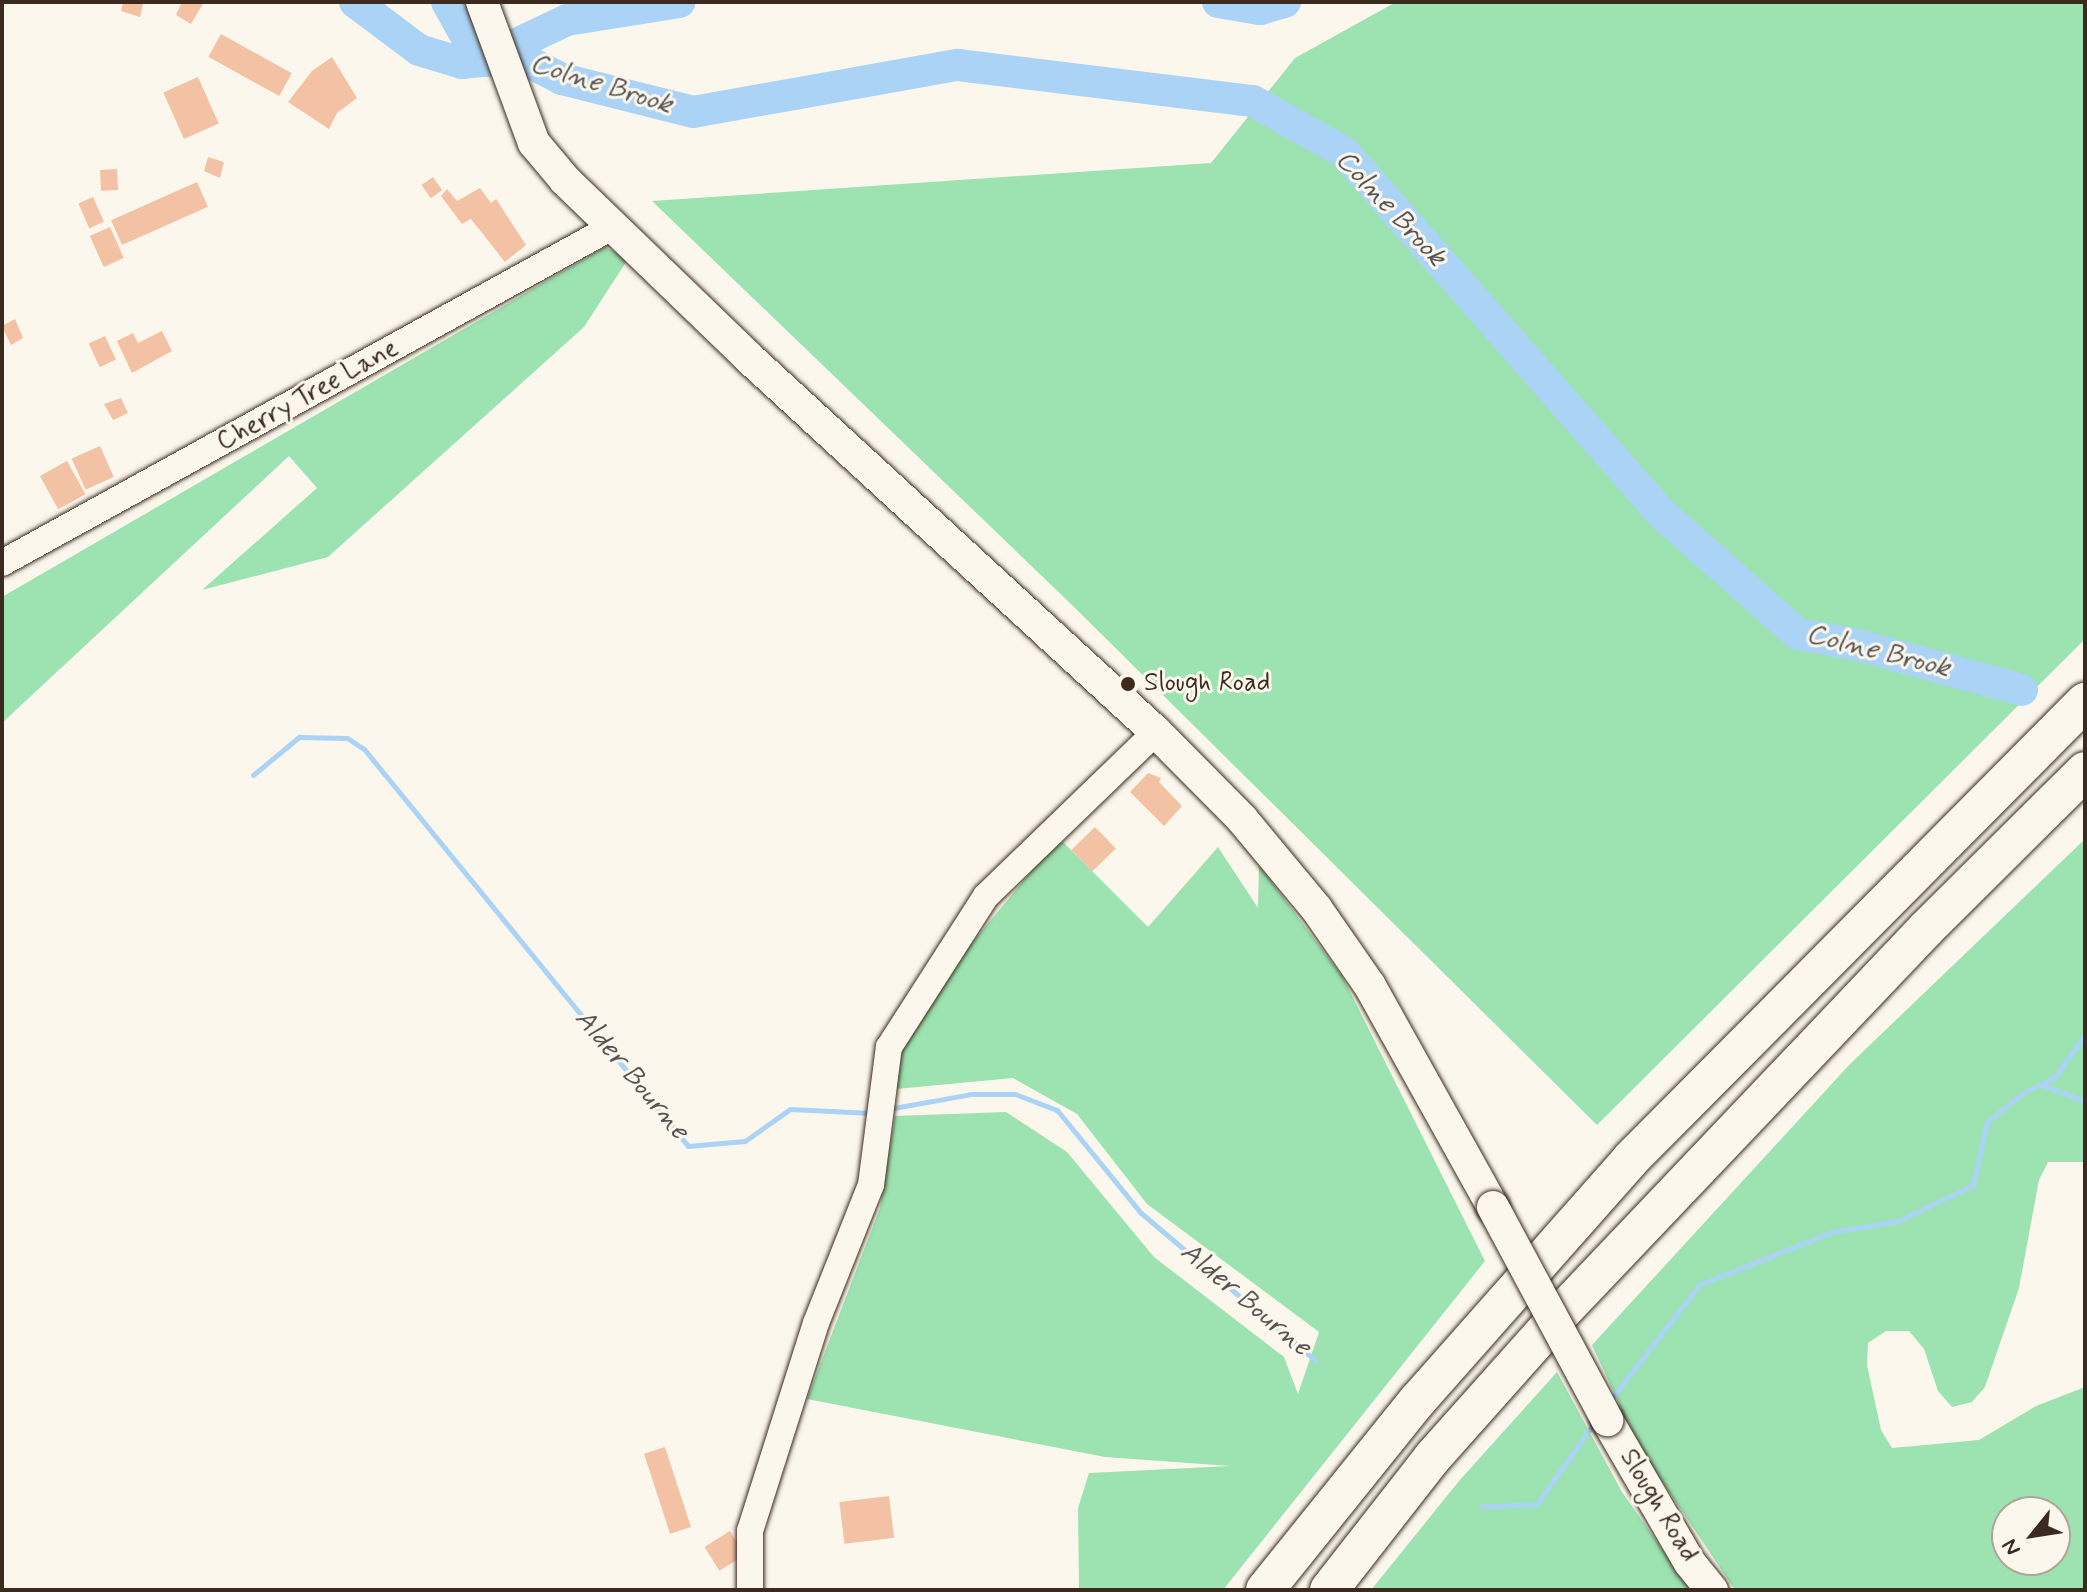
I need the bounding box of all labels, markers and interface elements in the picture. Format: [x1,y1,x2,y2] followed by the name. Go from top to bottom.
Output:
[526,47,676,123] water label: Colne Brook
[1328,144,1452,274] water label: Colne Brook
[215,335,401,457] street label: Cherry Tree Lane
[1803,618,1953,686] water label: Colne Brook
[1144,668,1270,700] place label: Slough Road
[1119,675,1137,693] marker: Slough Road
[567,1003,695,1147] water label: Alder Bourne
[1173,1236,1317,1364] water label: Alder Bourne
[1612,1444,1704,1568] street label: Slough Road
[1991,1496,2071,1576] north arrow
[1996,1534,2028,1560] text: N

